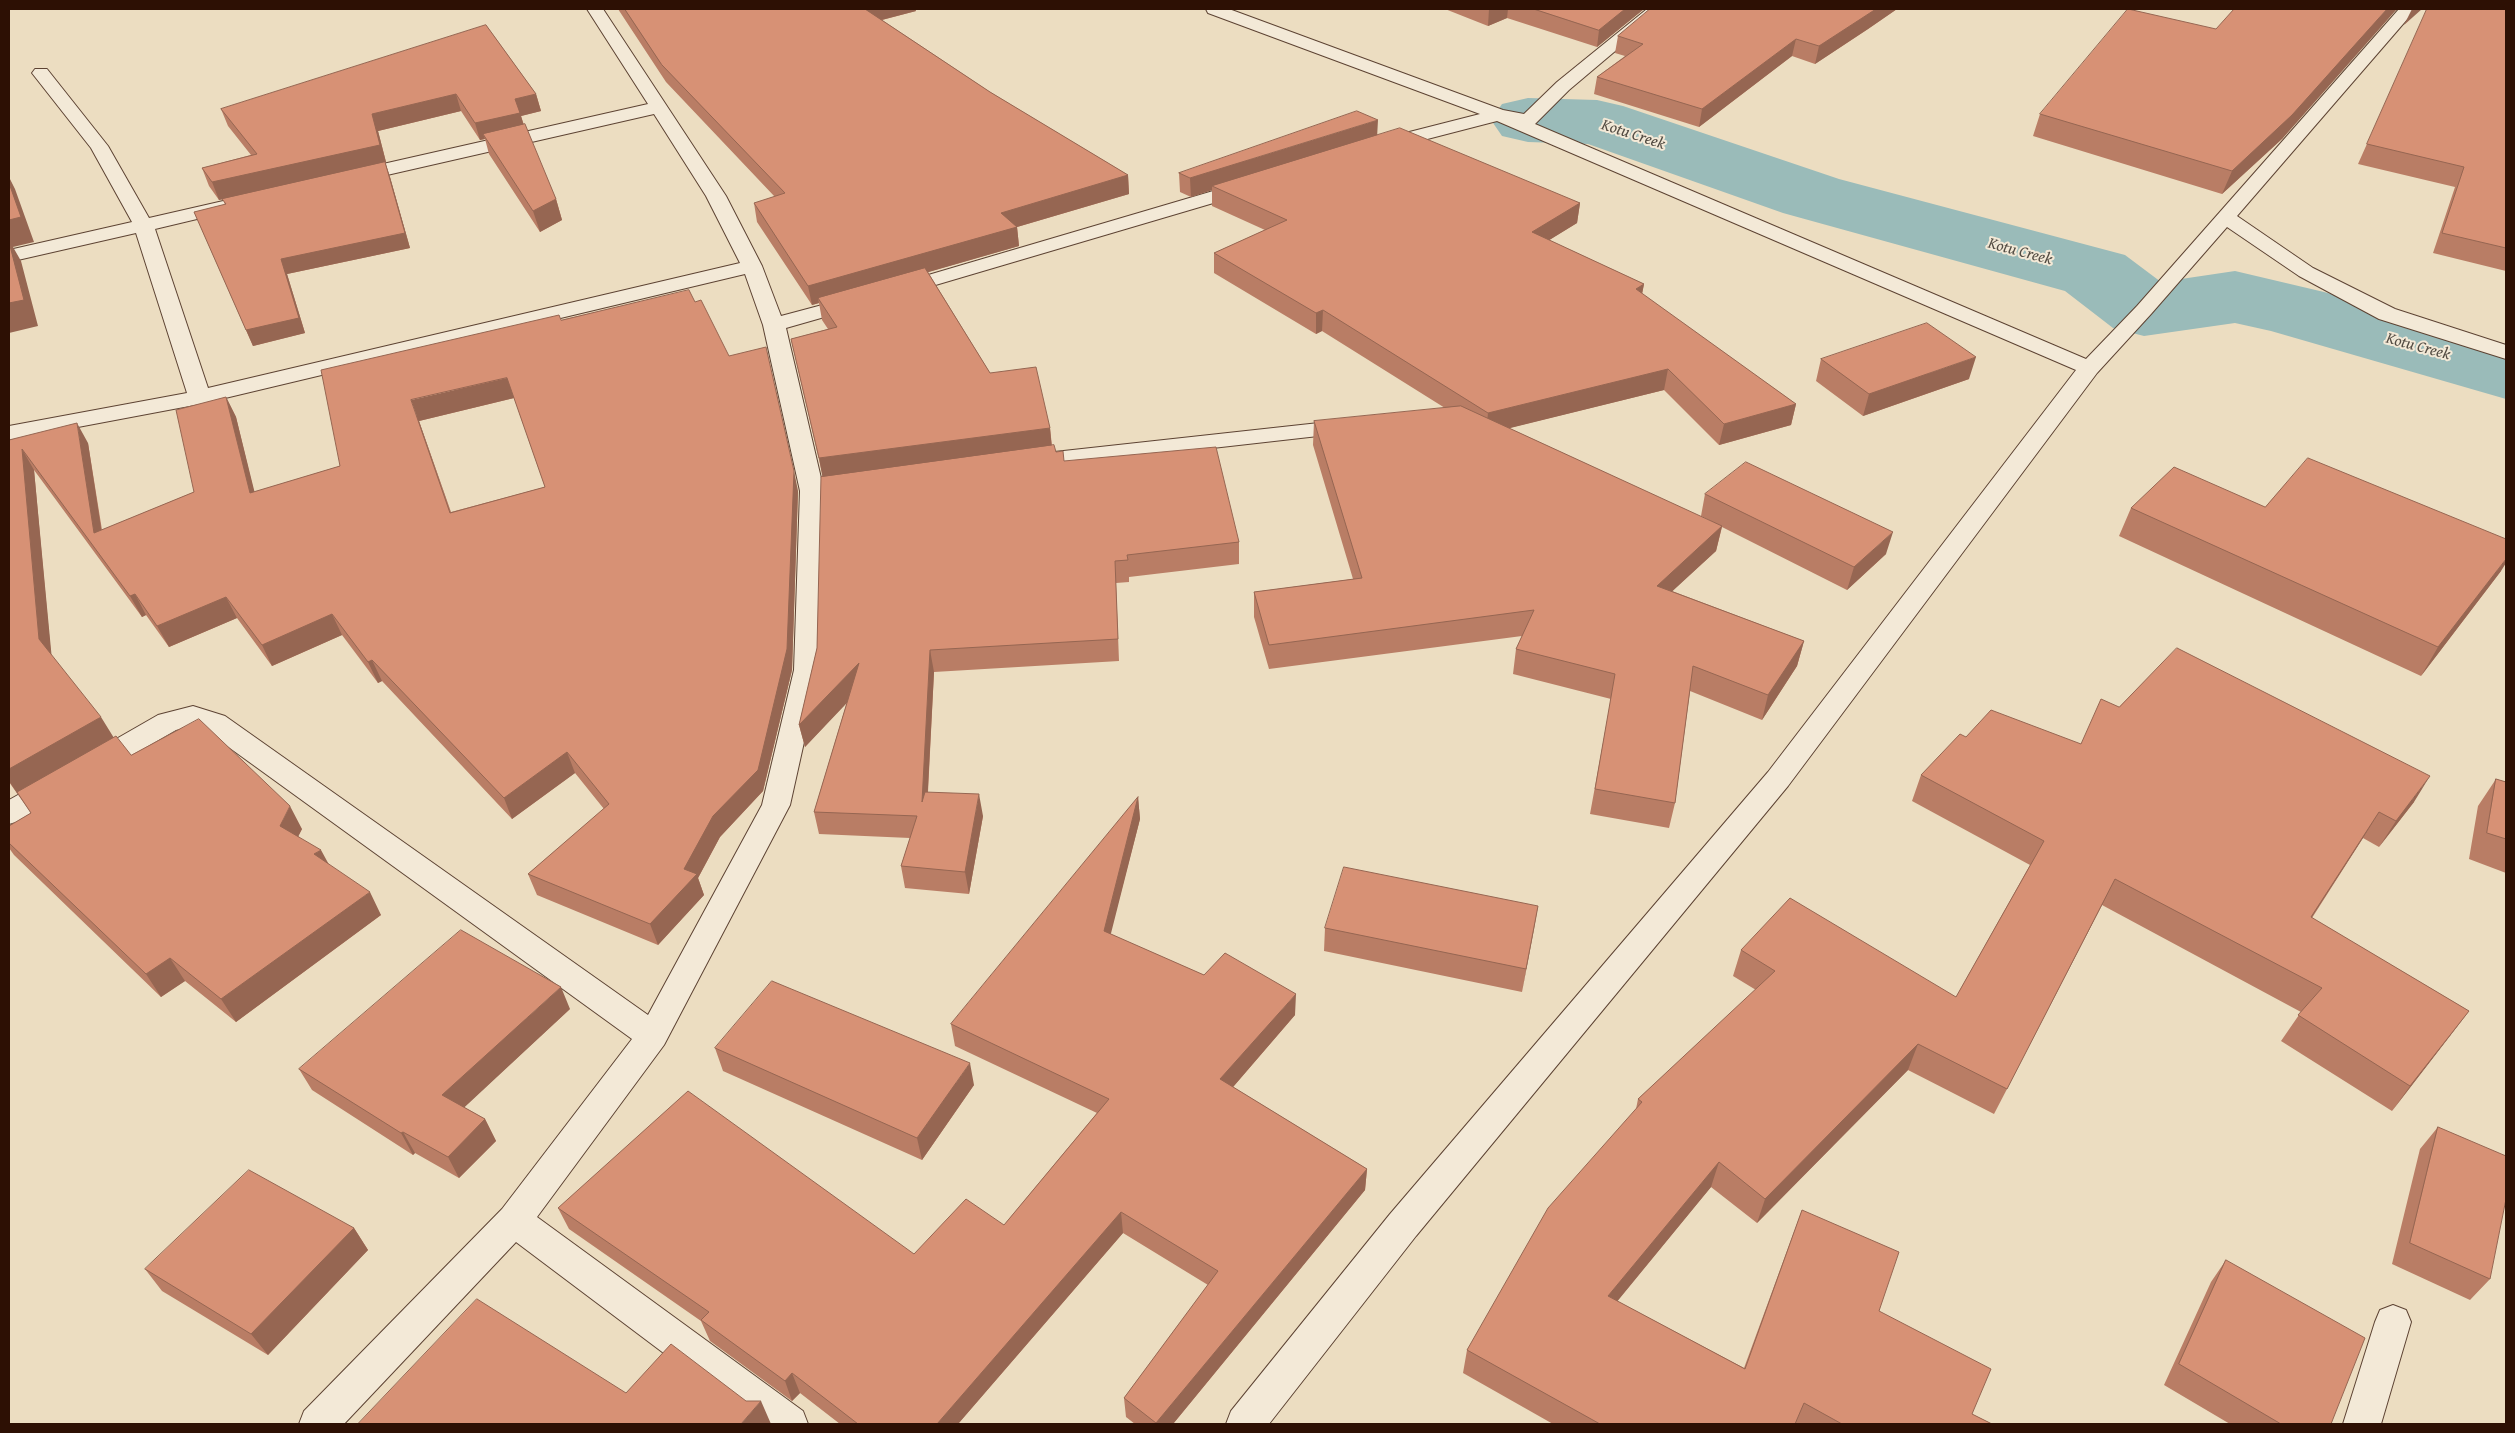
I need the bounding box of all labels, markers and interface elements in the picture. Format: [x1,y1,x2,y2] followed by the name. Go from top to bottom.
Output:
[1599,116,1667,154] water label: Kotu Creek
[1986,234,2054,270] water label: Kotu Creek
[2384,329,2452,365] water label: Kotu Creek

